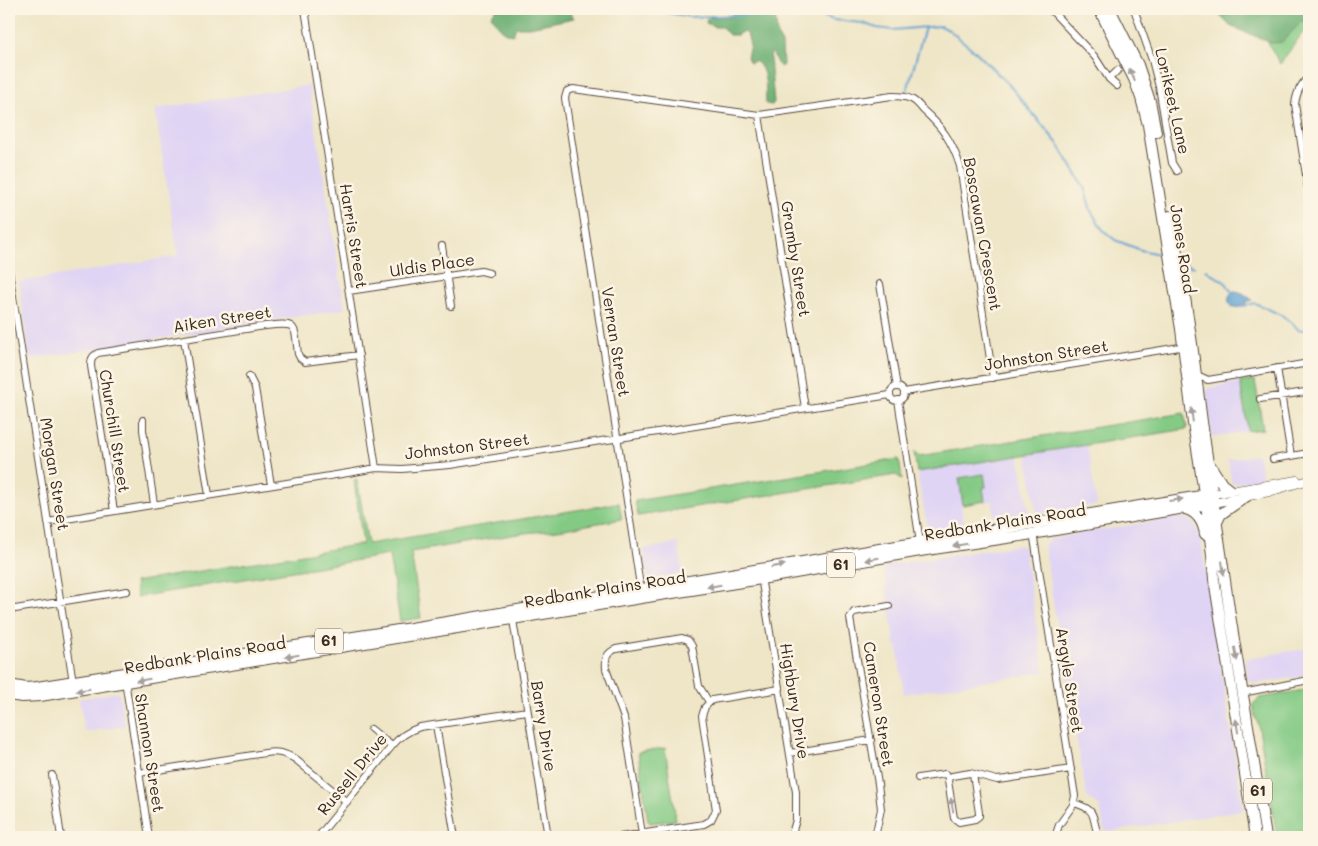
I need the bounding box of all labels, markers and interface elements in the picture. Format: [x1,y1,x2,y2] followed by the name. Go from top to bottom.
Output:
[1151,46,1196,156] street label: Lorikeet Lane
[1127,68,1135,82] one-way arrow
[960,156,1007,312] street label: Boscawan Crescent
[336,182,373,290] street label: Harris Street
[777,199,816,318] street label: Gramby Street
[1166,203,1201,295] street label: Jones Road
[388,248,476,281] street label: Uldis Place
[597,285,636,398] street label: Verran Street
[171,300,273,337] street label: Aiken Street
[982,334,1109,375] street label: Johnston Street
[95,368,136,494] street label: Churchill Street
[1188,407,1196,423] one-way arrow
[36,416,75,532] street label: Morgan Street
[403,427,530,464] street label: Johnston Street
[1169,495,1185,503] one-way arrow
[923,498,1087,545] street label: Redbank Plains Road
[952,541,968,549] one-way arrow
[827,552,855,578] road number: 61
[864,556,880,564] one-way arrow
[1220,561,1228,577] one-way arrow
[771,562,787,570] one-way arrow
[523,565,687,612] street label: Redbank Plains Road
[705,583,721,591] one-way arrow
[1052,626,1089,734] street label: Argyle Street
[315,628,343,654] road number: 61
[123,631,287,678] street label: Redbank Plains Road
[859,640,900,768] street label: Cameron Street
[776,641,815,761] street label: Highbury Drive
[1232,646,1240,662] one-way arrow
[284,652,300,660] one-way arrow
[135,676,151,684] one-way arrow
[527,679,562,773] street label: Barry Drive
[74,686,90,694] one-way arrow
[131,692,170,814] street label: Shannon Street
[1233,718,1241,734] one-way arrow
[312,728,391,819] street label: Russell Drive
[1244,778,1272,804] road number: 61
[947,796,955,812] one-way arrow

